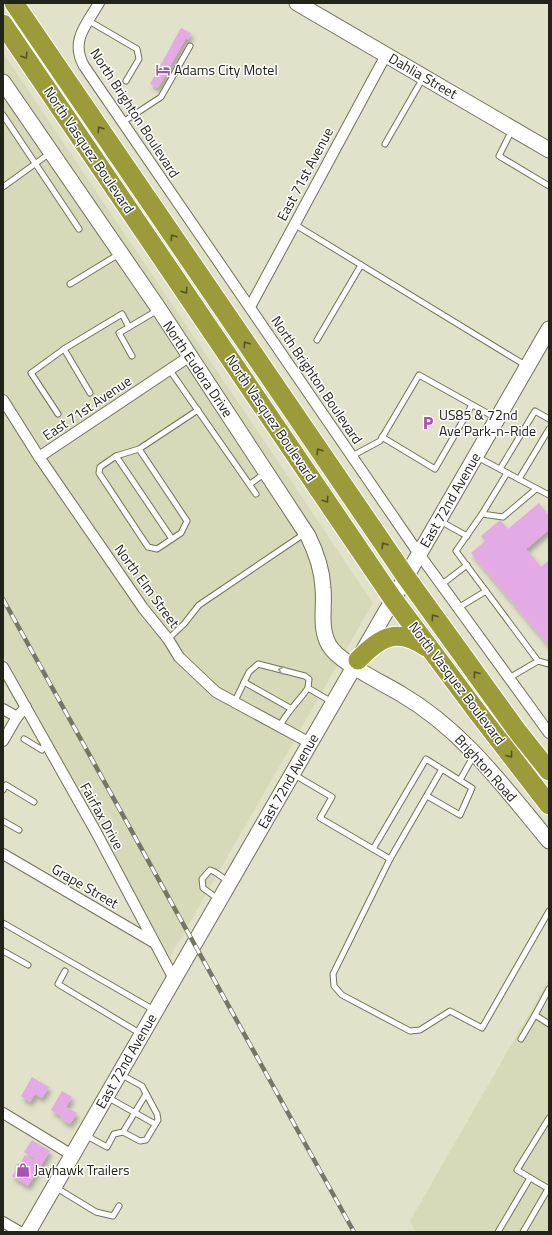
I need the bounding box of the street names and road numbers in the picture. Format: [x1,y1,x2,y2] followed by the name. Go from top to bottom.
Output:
[86,44,185,182] street label: North Brighton Boulevard
[385,47,461,104] street label: Dahlia Street
[39,82,140,217] street label: North Vasquez Boulevard
[271,123,338,224] street label: East 71st Avenue
[267,311,368,448] street label: North Brighton Boulevard
[158,316,239,421] street label: North Eudora Drive
[221,350,322,485] street label: North Vasquez Boulevard
[38,370,135,445] street label: East 71st Avenue
[414,448,485,551] street label: East 72nd Avenue
[110,539,185,632] street label: North Elm Street
[404,617,511,749] street label: North Vasquez Boulevard
[252,729,323,832] street label: East 72nd Avenue
[450,729,522,806] street label: Brighton Road
[75,779,129,853] street label: Fairfax Drive
[48,858,123,913] street label: Grape Street
[90,1009,161,1112] street label: East 72nd Avenue

